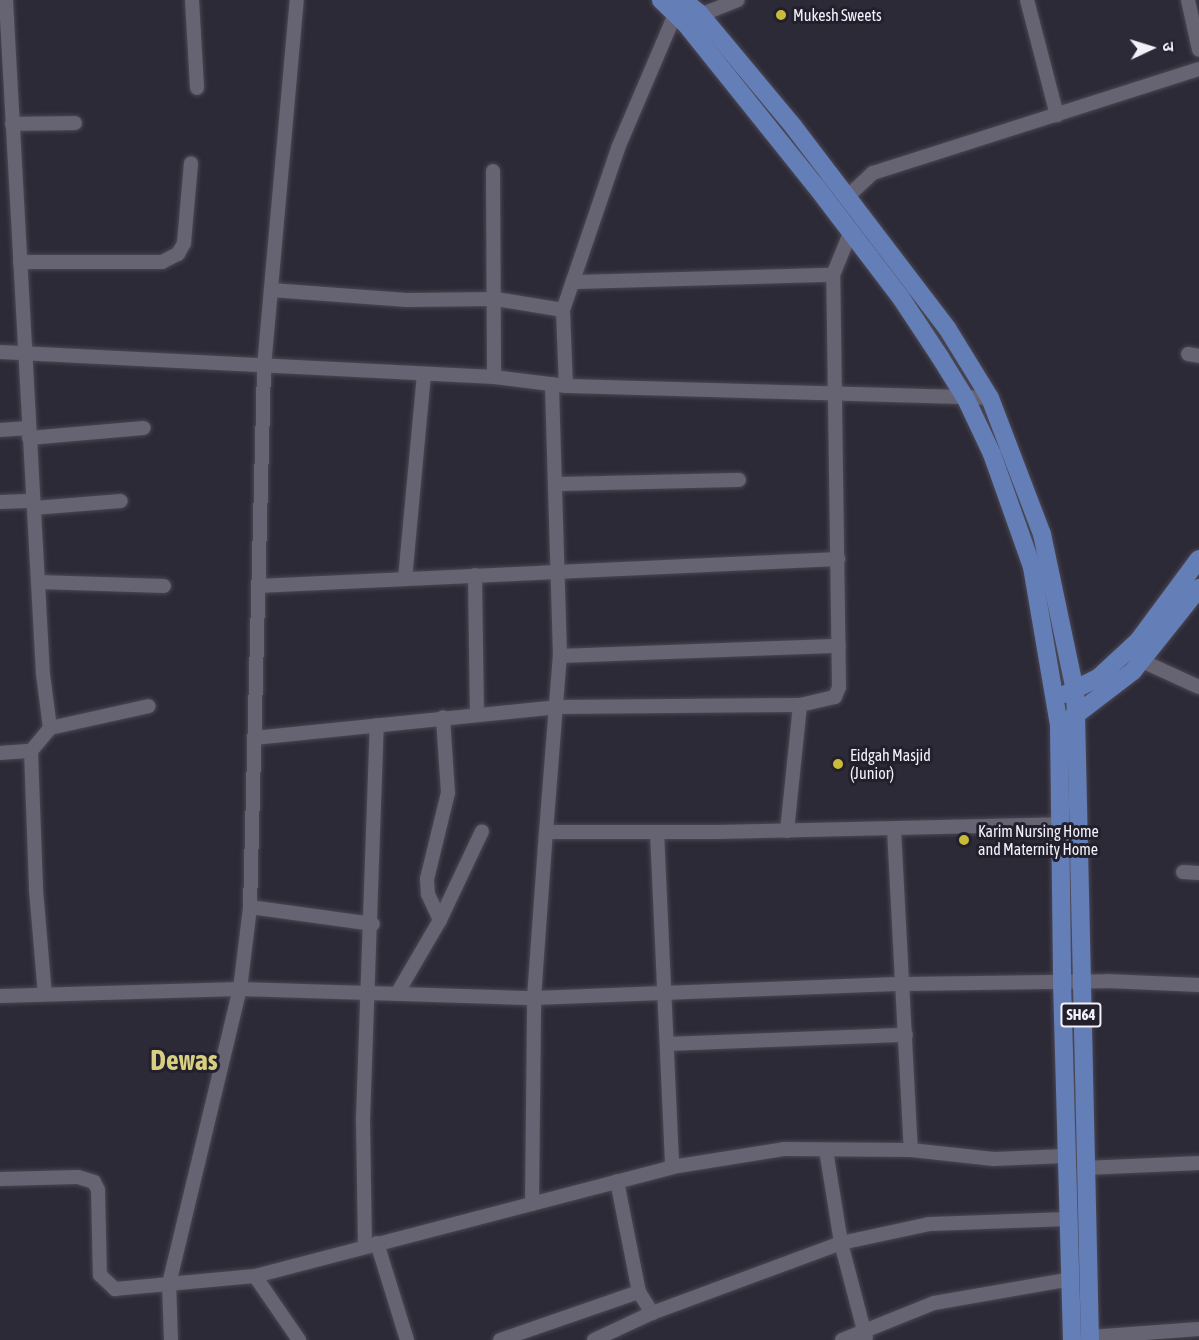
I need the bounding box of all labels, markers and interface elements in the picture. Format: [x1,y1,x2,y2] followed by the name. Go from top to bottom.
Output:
[793,5,882,25] place label: Mukesh Sweets
[774,8,788,22] marker: Mukesh Sweets
[1121,18,1181,78] north arrow
[1160,41,1178,52] text: उ
[850,745,931,783] place label: Eidgah Masjid (Junior)
[831,757,845,771] marker: Eidgah Masjid (Junior)
[978,821,1099,859] place label: Karim Nursing Home and Maternity Home
[955,831,973,849] marker: Karim Nursing Home and Maternity Home
[1060,1003,1102,1027] road number: SH64
[150,1043,218,1077] district label: Dewas

